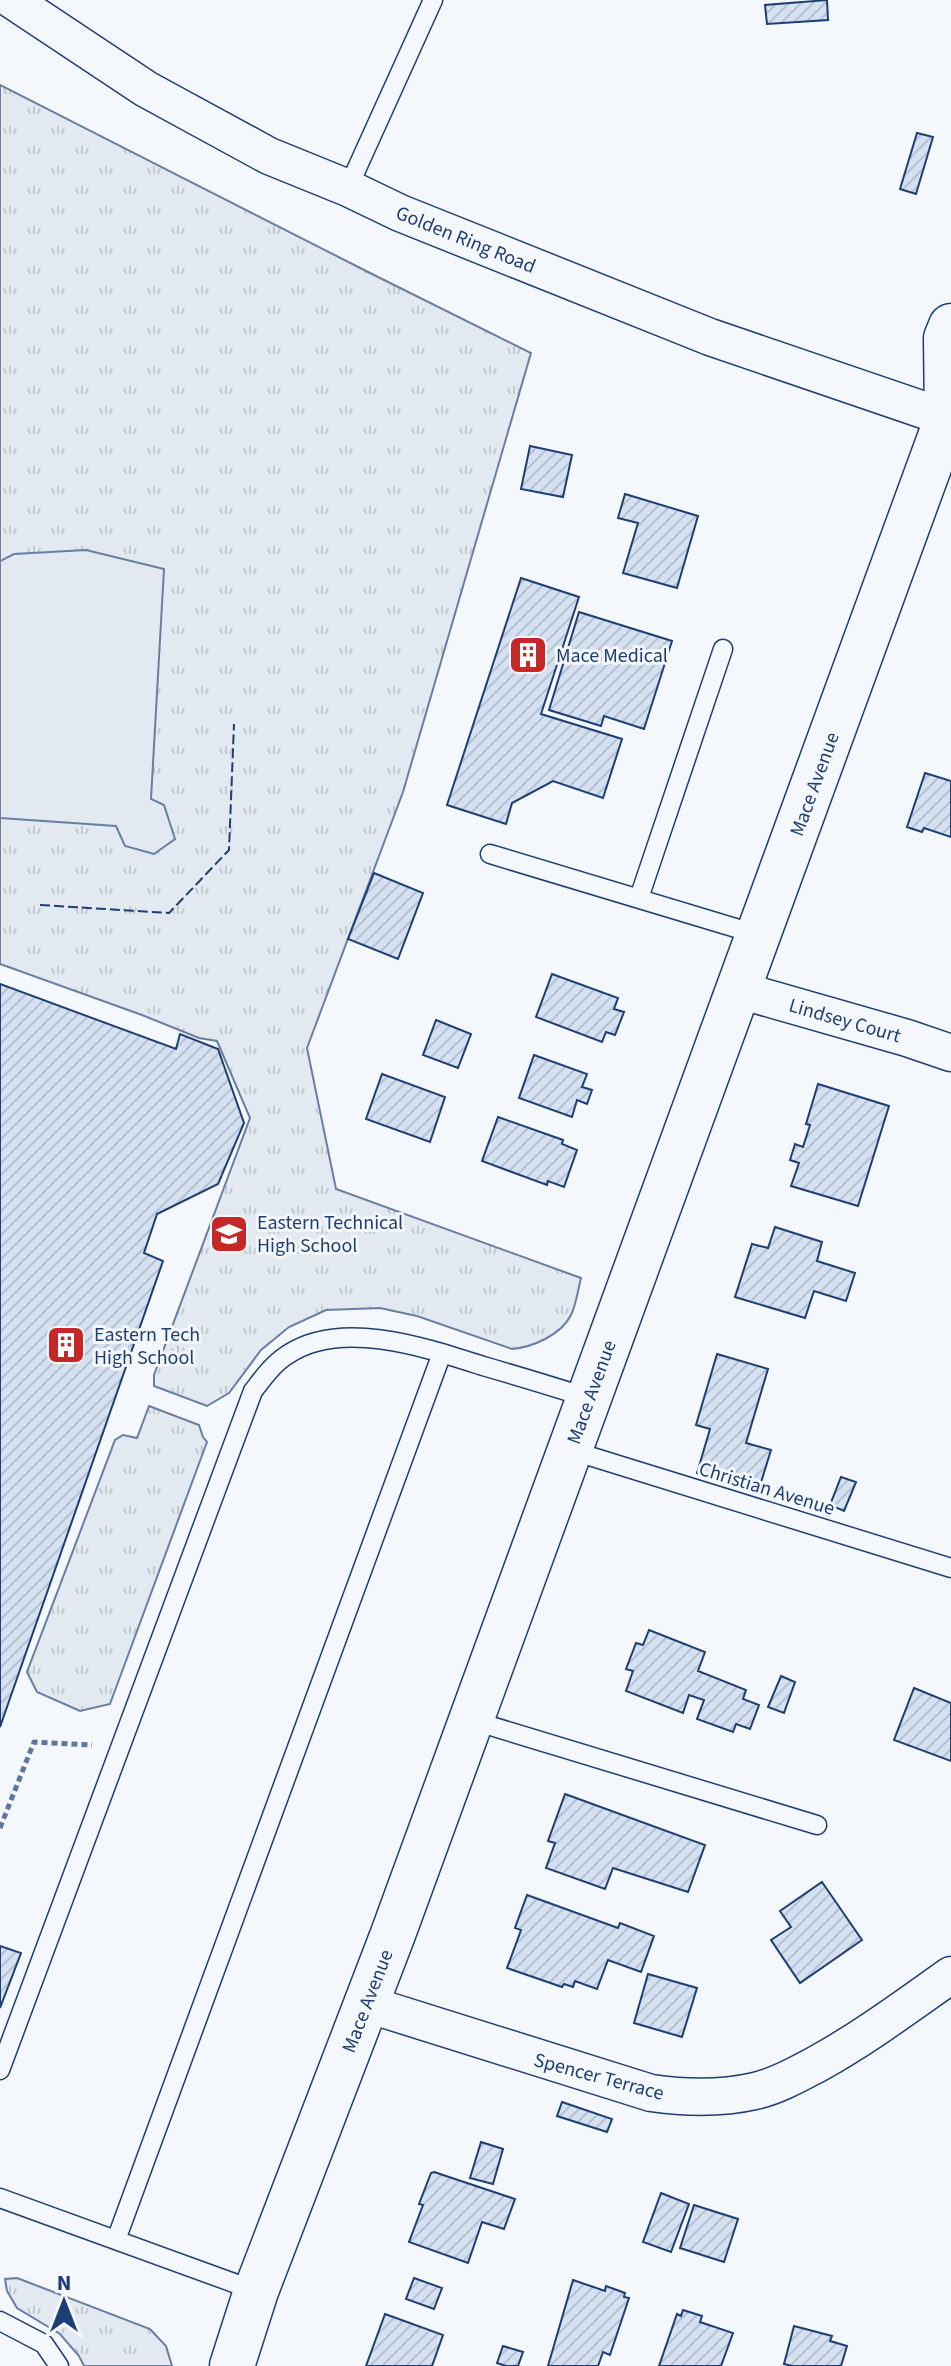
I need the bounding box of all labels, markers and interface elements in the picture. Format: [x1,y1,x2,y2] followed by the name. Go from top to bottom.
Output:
[392,199,540,281] street label: Golden Ring Road
[507,634,549,676] building icon: Mace Medical
[556,642,668,670] place label: Mace Medical
[783,728,847,840] street label: Mace Avenue
[785,992,904,1050] street label: Lindsey Court
[257,1209,403,1260] place label: Eastern Technical High School
[208,1213,250,1255] school or university icon: Eastern Technical High School
[94,1321,200,1372] place label: Eastern Tech High School
[45,1324,87,1366] building icon: Eastern Tech High School
[560,1336,624,1448] street label: Mace Avenue
[695,1455,838,1523] street label: Christian Avenue
[335,1945,401,2057] street label: Mace Avenue
[531,2046,667,2108] street label: Spencer Terrace
[24,2262,104,2342] north arrow
[57,2267,71,2299] text: N

